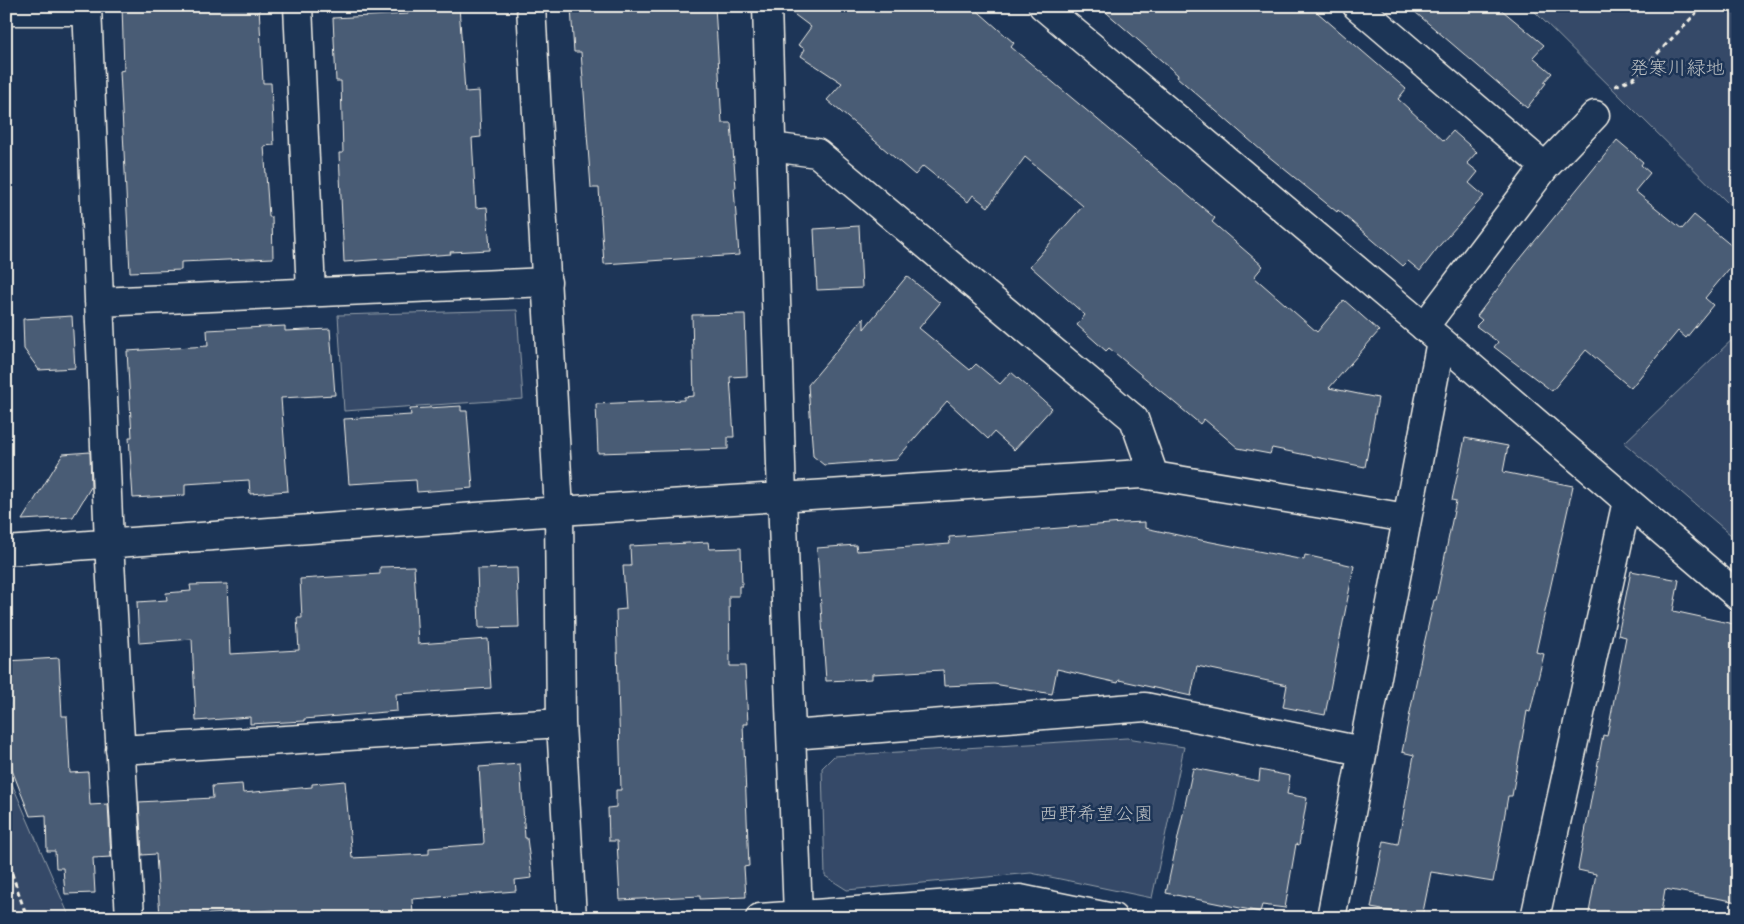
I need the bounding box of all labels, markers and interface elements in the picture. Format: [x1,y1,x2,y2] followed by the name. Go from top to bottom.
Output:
[1629,57,1725,84] park label: 発寒川緑地
[1039,803,1153,830] park label: 西野希望公園

